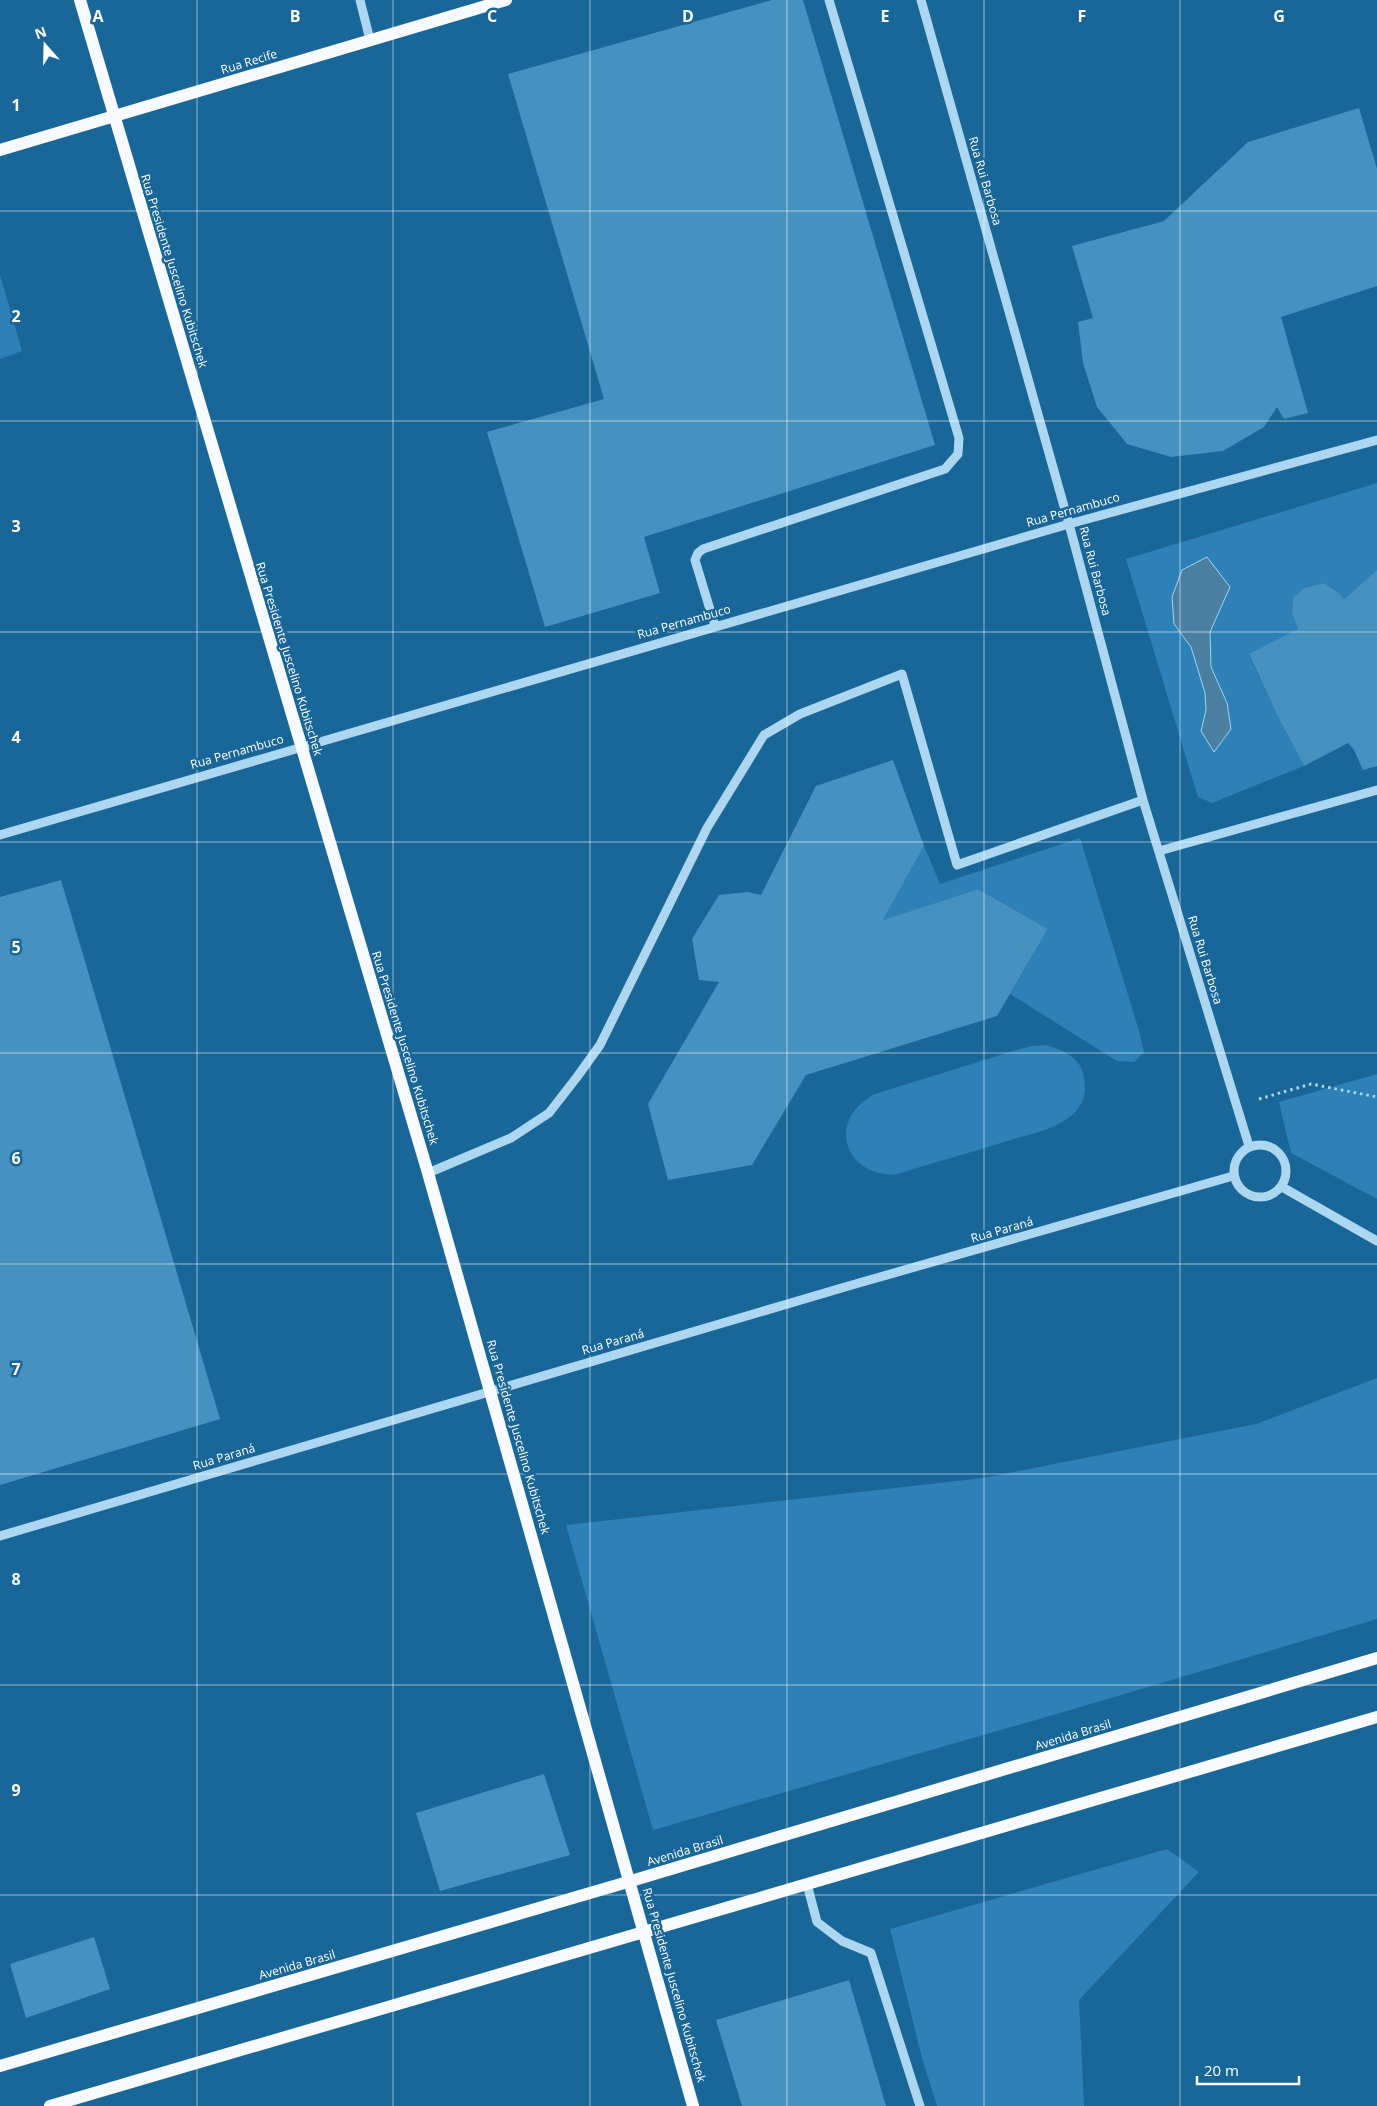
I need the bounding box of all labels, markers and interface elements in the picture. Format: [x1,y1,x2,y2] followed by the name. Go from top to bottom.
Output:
[92,5,104,27] text: A
[290,5,300,27] text: B
[487,5,497,27] text: C
[682,5,694,27] text: D
[881,5,890,27] text: E
[1078,5,1086,27] text: F
[1273,5,1285,27] text: G
[20,20,70,70] north arrow
[32,21,49,43] text: N
[219,45,279,78] street label: Rua Recife
[11,94,21,116] text: 1
[965,134,1006,227] street label: Rua Rui Barbosa
[137,172,212,370] street label: Rua Presidente Juscelino Kubitschek
[11,305,21,327] text: 2
[1024,488,1121,531] street label: Rua Pernambuco
[11,515,21,537] text: 3
[1075,524,1116,617] street label: Rua Rui Barbosa
[252,560,327,758] street label: Rua Presidente Juscelino Kubitschek
[635,600,732,643] street label: Rua Pernambuco
[11,726,21,748] text: 4
[188,730,285,773] street label: Rua Pernambuco
[1184,914,1227,1006] street label: Rua Rui Barbosa
[11,936,21,958] text: 5
[368,949,443,1147] street label: Rua Presidente Juscelino Kubitschek
[11,1147,21,1169] text: 6
[969,1213,1035,1247] street label: Rua Paraná
[580,1325,646,1359] street label: Rua Paraná
[483,1338,555,1537] street label: Rua Presidente Juscelino Kubitschek
[11,1358,21,1380] text: 7
[191,1439,257,1474] street label: Rua Paraná
[11,1568,21,1590] text: 8
[1033,1715,1113,1754] street label: Avenida Brasil
[11,1779,21,1801] text: 9
[645,1831,725,1870] street label: Avenida Brasil
[639,1886,711,2085] street label: Rua Presidente Juscelino Kubitschek
[257,1945,337,1984] street label: Avenida Brasil
[1197,2054,1300,2086] scale bar
[1204,2060,1239,2080] text: 20 m

